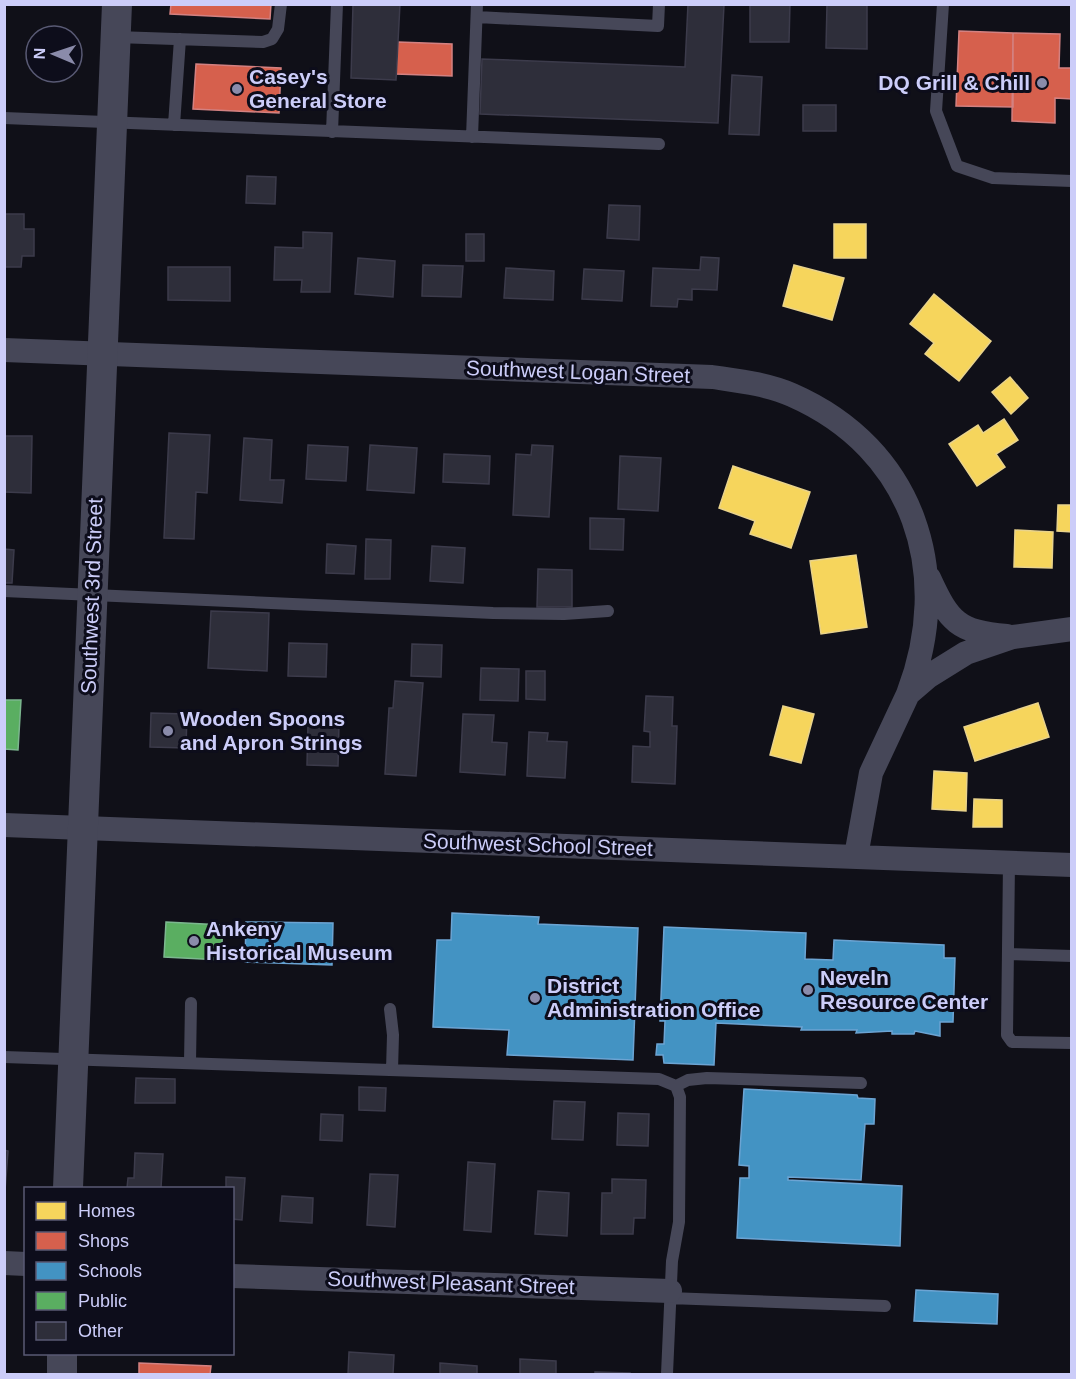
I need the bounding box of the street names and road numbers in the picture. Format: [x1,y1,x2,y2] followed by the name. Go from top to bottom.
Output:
[466,356,691,387] street label: Southwest Logan Street
[77,497,106,694] street label: Southwest 3rd Street
[423,829,653,860] street label: Southwest School Street
[327,1267,575,1298] street label: Southwest Pleasant Street

